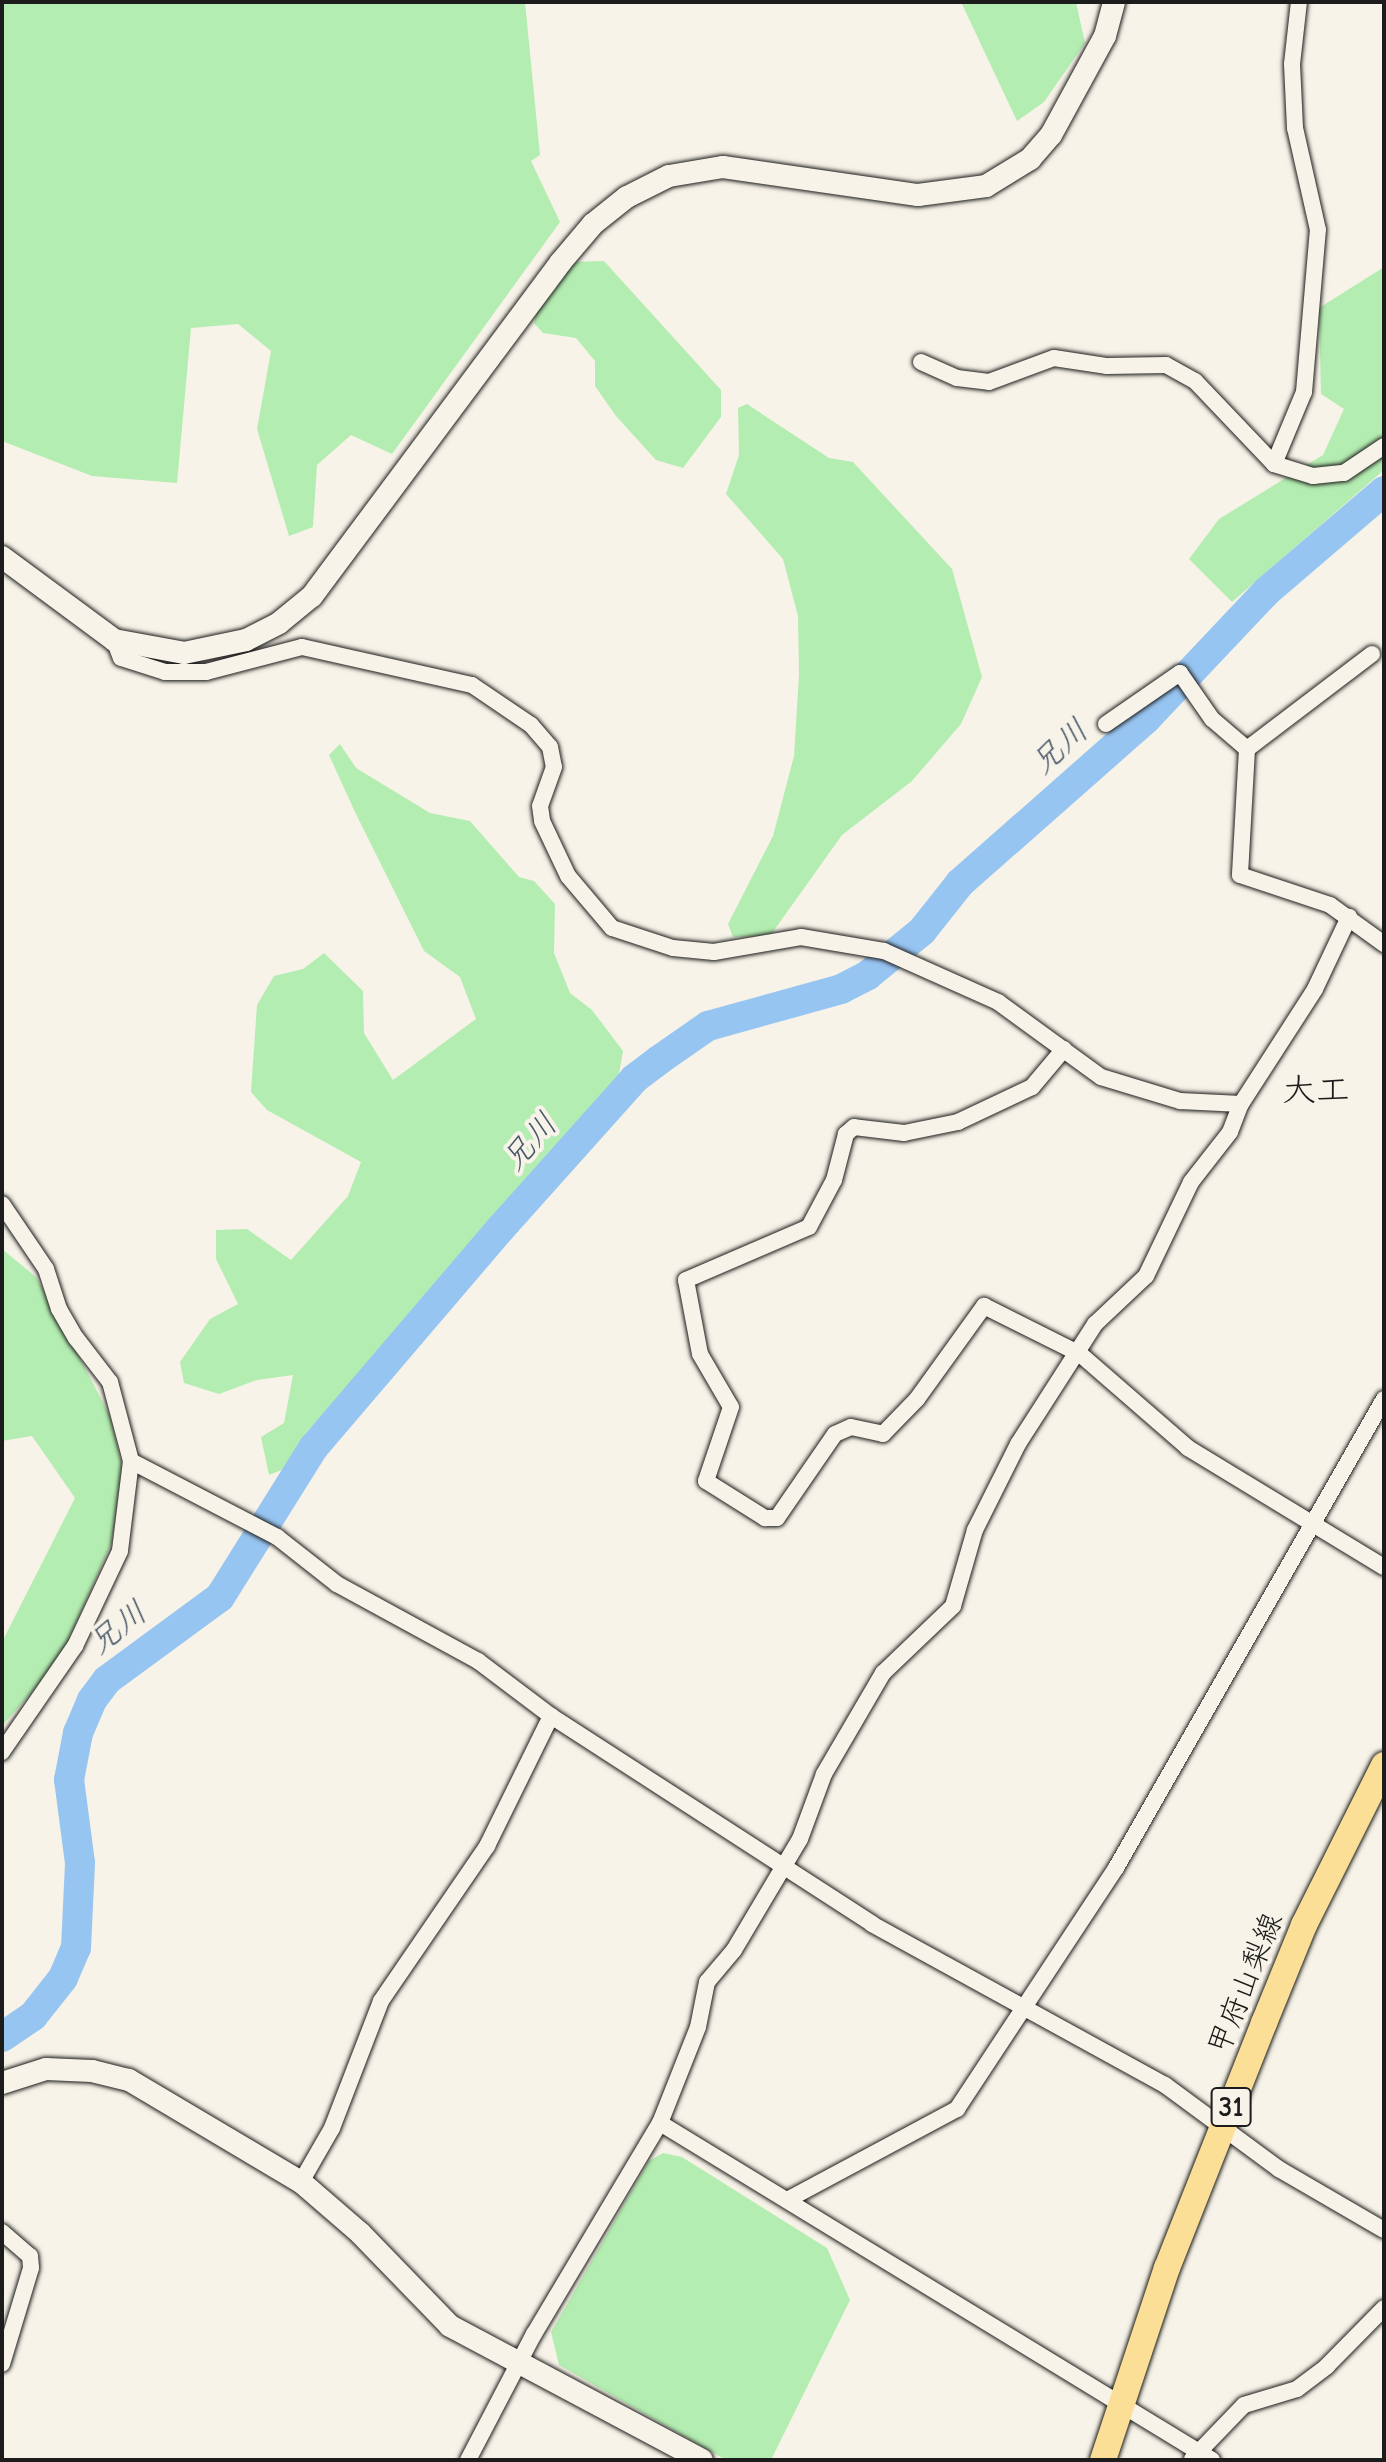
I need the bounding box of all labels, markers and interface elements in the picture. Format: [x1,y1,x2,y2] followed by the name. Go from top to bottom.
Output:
[1023,711,1097,783] water label: 兄川
[1282,1071,1350,1111] district label: 大工
[494,1105,566,1179] water label: 兄川
[81,1593,155,1663] water label: 兄川
[1201,1908,1291,2060] street label: 甲府山梨線
[1209,2083,1253,2131] road number: 31

